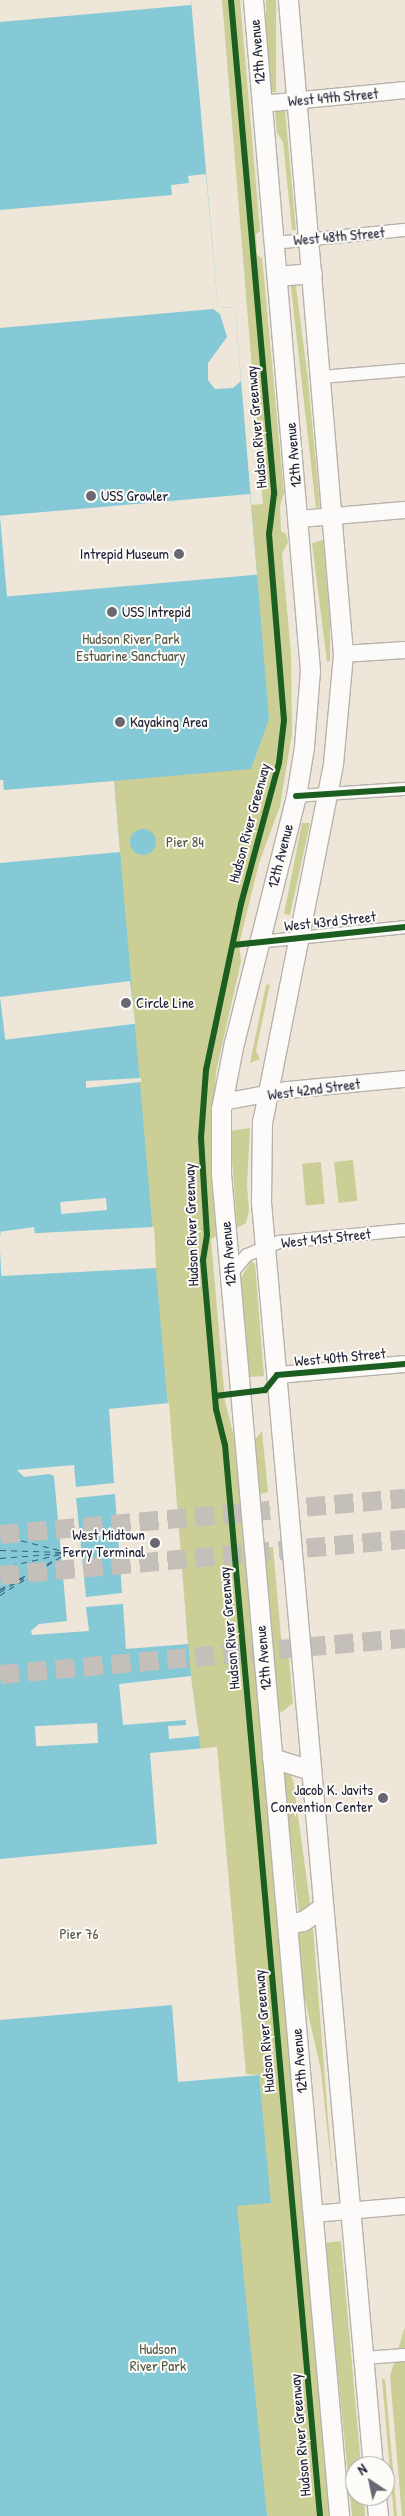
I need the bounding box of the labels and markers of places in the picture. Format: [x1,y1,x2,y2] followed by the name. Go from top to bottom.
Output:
[101,487,168,505] place label: USS Growler
[85,490,97,502] marker: USS Growler
[80,545,169,563] place label: Intrepid Museum
[173,548,185,560] marker: Intrepid Museum
[122,603,190,621] place label: USS Intrepid
[106,606,118,618] marker: USS Intrepid
[130,713,207,731] place label: Kayaking Area
[114,716,126,728] marker: Kayaking Area
[136,994,194,1012] place label: Circle Line
[120,997,132,1009] marker: Circle Line
[63,1525,145,1560] place label: West Midtown Ferry Terminal
[149,1537,161,1549] marker: West Midtown Ferry Terminal
[271,1780,373,1815] place label: Jacob K. Javits Convention Center
[377,1792,389,1804] marker: Jacob K. Javits Convention Center

